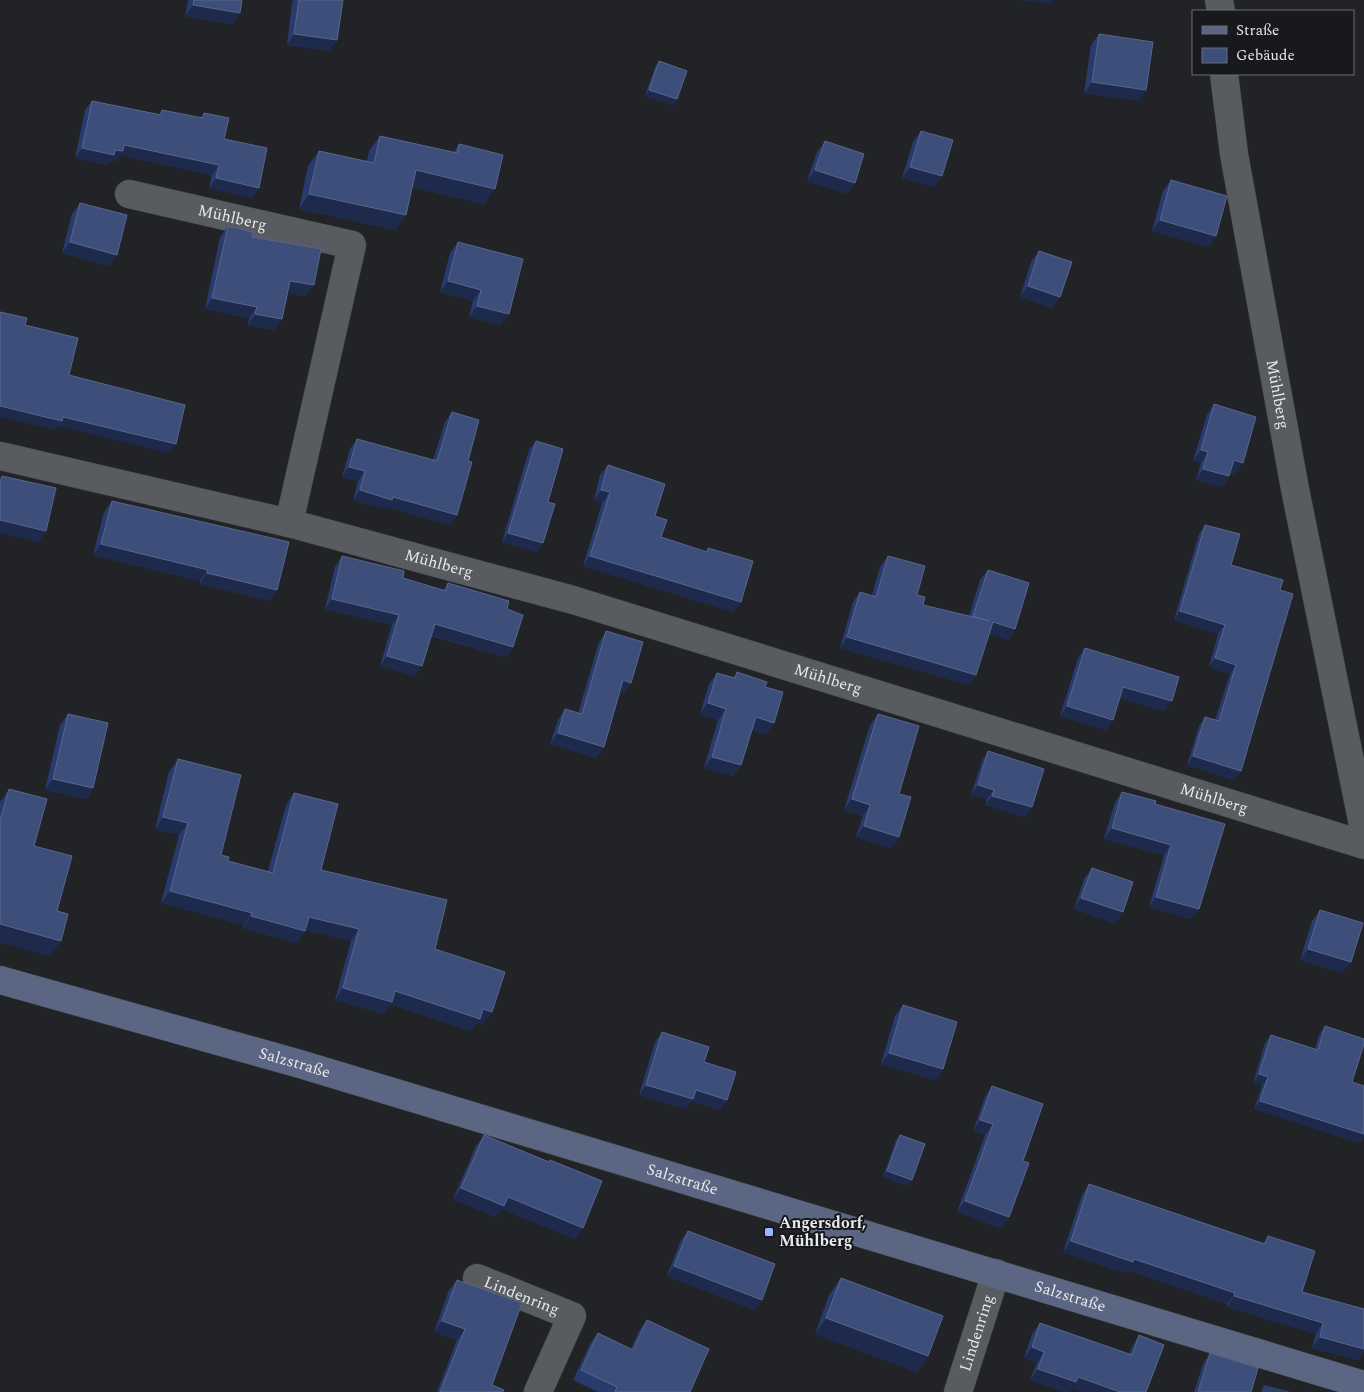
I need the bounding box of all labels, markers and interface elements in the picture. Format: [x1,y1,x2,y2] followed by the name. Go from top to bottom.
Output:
[1192,10,1354,75] legend
[1236,19,1279,42] text: Straße
[1236,44,1295,67] text: Gebäude
[195,198,269,237] street label: Mühlberg
[1260,358,1296,431] street label: Mühlberg
[402,543,476,584] street label: Mühlberg
[791,657,865,701] street label: Mühlberg
[1177,777,1251,820] street label: Mühlberg
[256,1041,333,1084] street label: Salzstraße
[644,1157,721,1201] street label: Salzstraße
[779,1211,866,1253] place label: Angersdorf, Mühlberg
[763,1226,775,1238] marker: Angersdorf, Mühlberg
[480,1270,563,1322] street label: Lindenring
[1032,1274,1109,1318] street label: Salzstraße
[953,1291,1000,1375] street label: Lindenring

